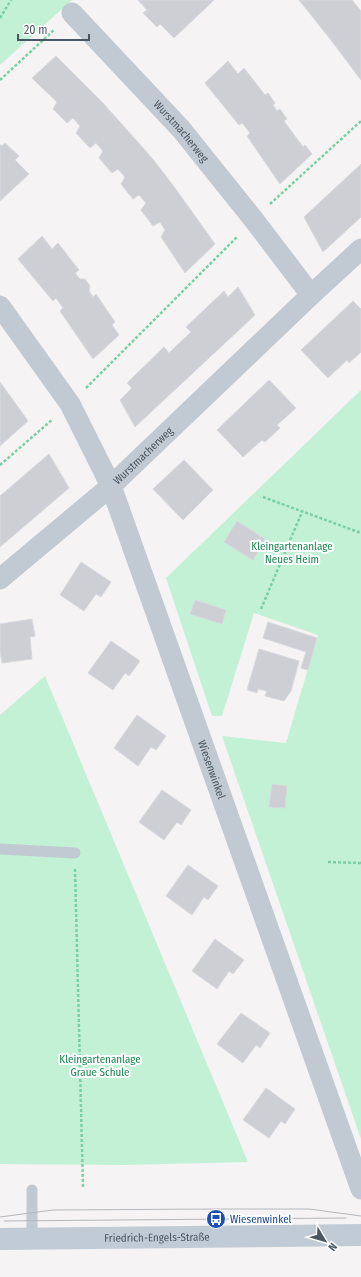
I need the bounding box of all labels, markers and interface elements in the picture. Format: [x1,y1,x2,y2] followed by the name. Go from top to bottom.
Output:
[18,16,89,42] scale bar
[24,23,48,37] text: 20 m
[151,98,212,166] street label: Wurstmacherweg
[111,424,176,487] street label: Wurstmacherweg
[251,540,333,566] park label: Kleingartenanlage Neues Heim
[195,738,228,801] street label: Wiesenwinkel
[59,1053,141,1079] park label: Kleingartenanlage Graue Schule
[205,1208,227,1230] bus stop icon: Wiesenwinkel
[230,1213,292,1226] place label: Wiesenwinkel
[305,1221,345,1261] north arrow
[104,1231,210,1245] street label: Friedrich-Engels-Straße
[325,1240,340,1253] text: N

